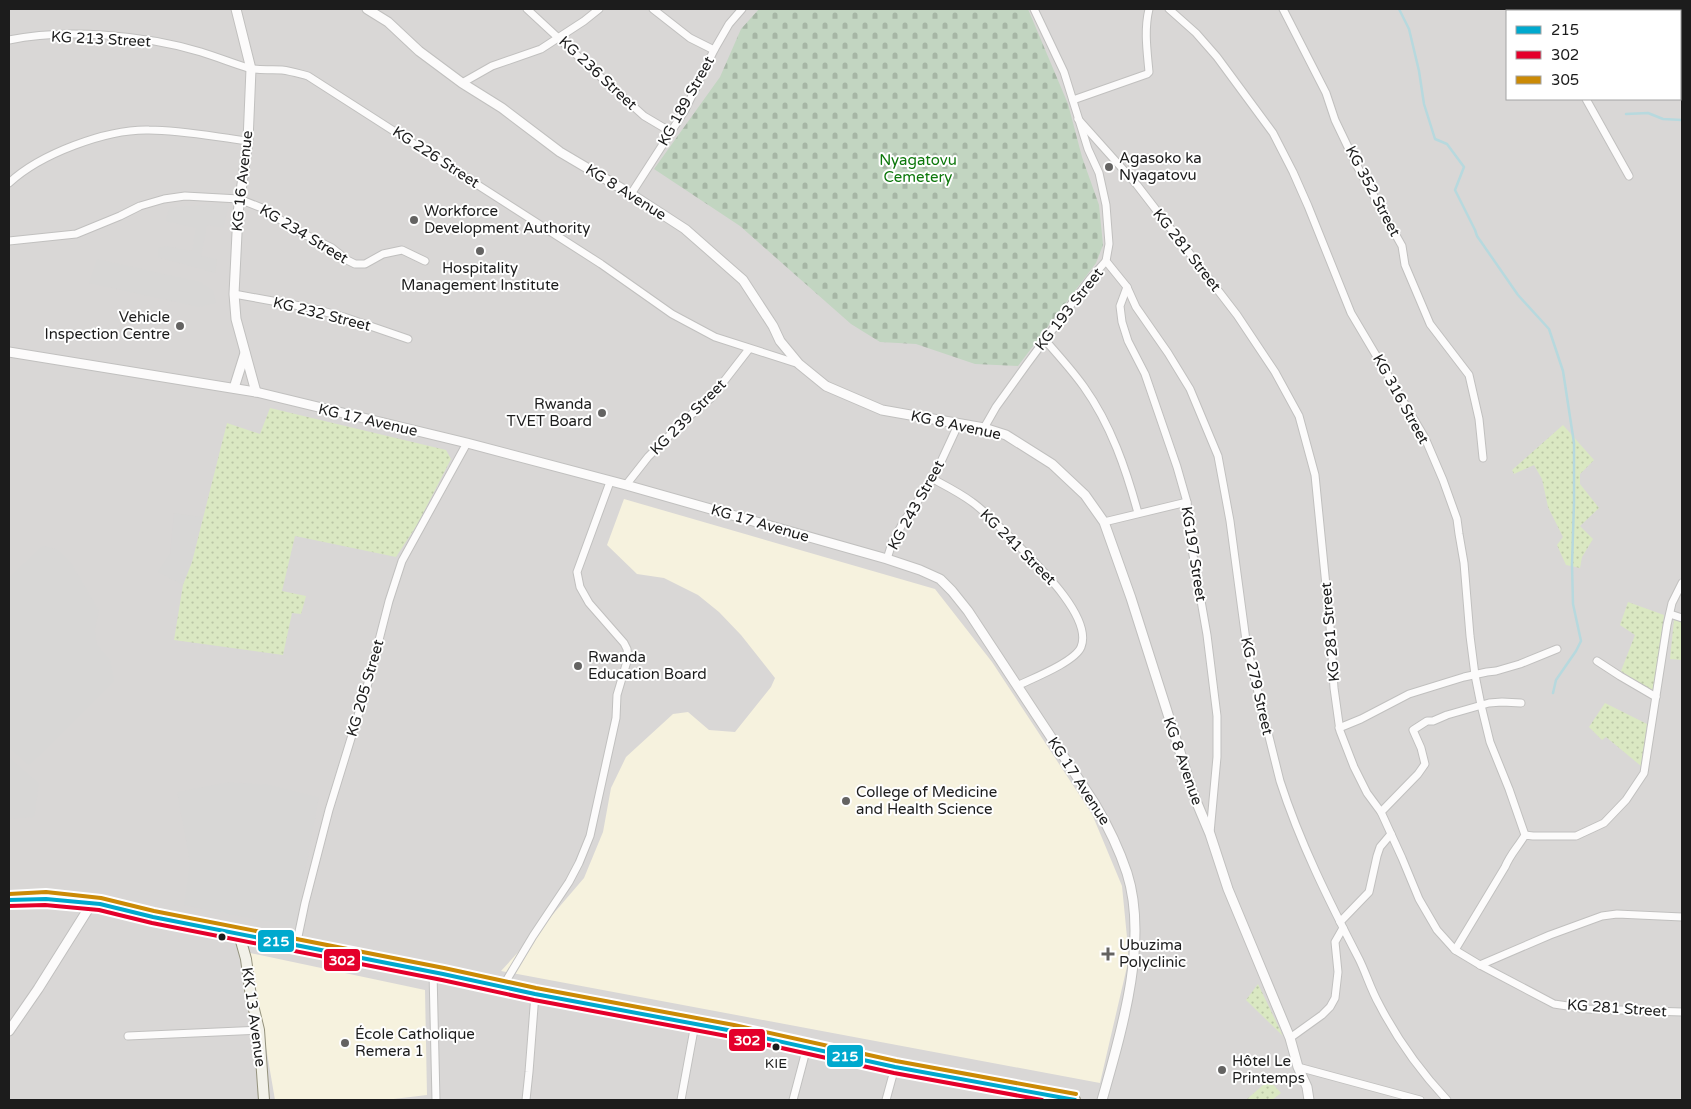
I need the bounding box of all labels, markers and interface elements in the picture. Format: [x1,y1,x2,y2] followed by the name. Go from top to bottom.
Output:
[1506,10,1681,100] legend
[1551,21,1579,39] text: 215
[51,27,152,51] street label: KG 213 Street
[555,32,641,114] street label: KG 236 Street
[1551,46,1579,64] text: 302
[654,53,718,149] street label: KG 189 Street
[1551,71,1579,89] text: 305
[389,122,483,192] street label: KG 226 Street
[228,130,256,232] street label: KG 16 Avenue
[1342,143,1405,240] street label: KG 352 Street
[1119,149,1202,184] place label: Agasoko ka Nyagatovu
[879,151,957,186] park label: Nyagatovu Cemetery
[582,160,670,224] street label: KG 8 Avenue
[1103,161,1115,173] marker: Agasoko ka Nyagatovu
[257,201,352,268] street label: KG 234 Street
[424,202,590,237] place label: Workforce Development Authority
[1149,205,1225,295] street label: KG 281 Street
[408,214,420,226] marker: Workforce Development Authority
[474,245,486,257] marker: Hospitality Management Institute
[401,259,559,294] place label: Hospitality Management Institute
[1031,264,1107,354] street label: KG 193 Street
[271,293,373,335] street label: KG 232 Street
[45,308,170,343] place label: Vehicle Inspection Centre
[174,320,186,332] marker: Vehicle Inspection Centre
[1369,351,1433,447] street label: KG 316 Street
[646,375,730,459] street label: KG 239 Street
[506,395,592,430] place label: Rwanda TVET Board
[317,400,419,440] street label: KG 17 Avenue
[596,407,608,419] marker: Rwanda TVET Board
[909,407,1003,443] street label: KG 8 Avenue
[884,457,948,553] street label: KG 243 Street
[709,500,811,546] street label: KG 17 Avenue
[976,505,1060,589] street label: KG 241 Street
[1178,505,1210,603] street label: KG197 Street
[1317,581,1343,683] street label: KG 281 Street
[1237,635,1277,737] street label: KG 279 Street
[343,637,387,738] street label: KG 205 Street
[588,648,707,683] place label: Rwanda Education Board
[572,660,584,672] marker: Rwanda Education Board
[1160,715,1206,807] street label: KG 8 Avenue
[1044,734,1114,828] street label: KG 17 Avenue
[856,783,997,818] place label: College of Medicine and Health Science
[840,795,852,807] marker: College of Medicine and Health Science
[257,929,295,953] line badge: 215
[217,932,227,942] unlabelled marker
[263,933,289,950] text: 215
[1119,936,1186,971] place label: Ubuzima Polyclinic
[1101,947,1115,961] marker: Ubuzima Polyclinic
[323,948,361,972] line badge: 302
[329,952,355,969] text: 302
[238,966,270,1068] street label: KK 13 Avenue
[1567,996,1668,1020] street label: KG 281 Street
[355,1025,475,1060] place label: École Catholique Remera 1
[728,1028,766,1052] line badge: 302
[734,1032,760,1049] text: 302
[339,1037,351,1049] marker: École Catholique Remera 1
[771,1042,781,1052] marker: KIE
[826,1044,864,1068] line badge: 215
[832,1048,858,1065] text: 215
[1232,1052,1305,1087] place label: Hôtel Le Printemps
[765,1055,787,1072] place label: KIE
[1216,1064,1228,1076] marker: Hôtel Le Printemps

